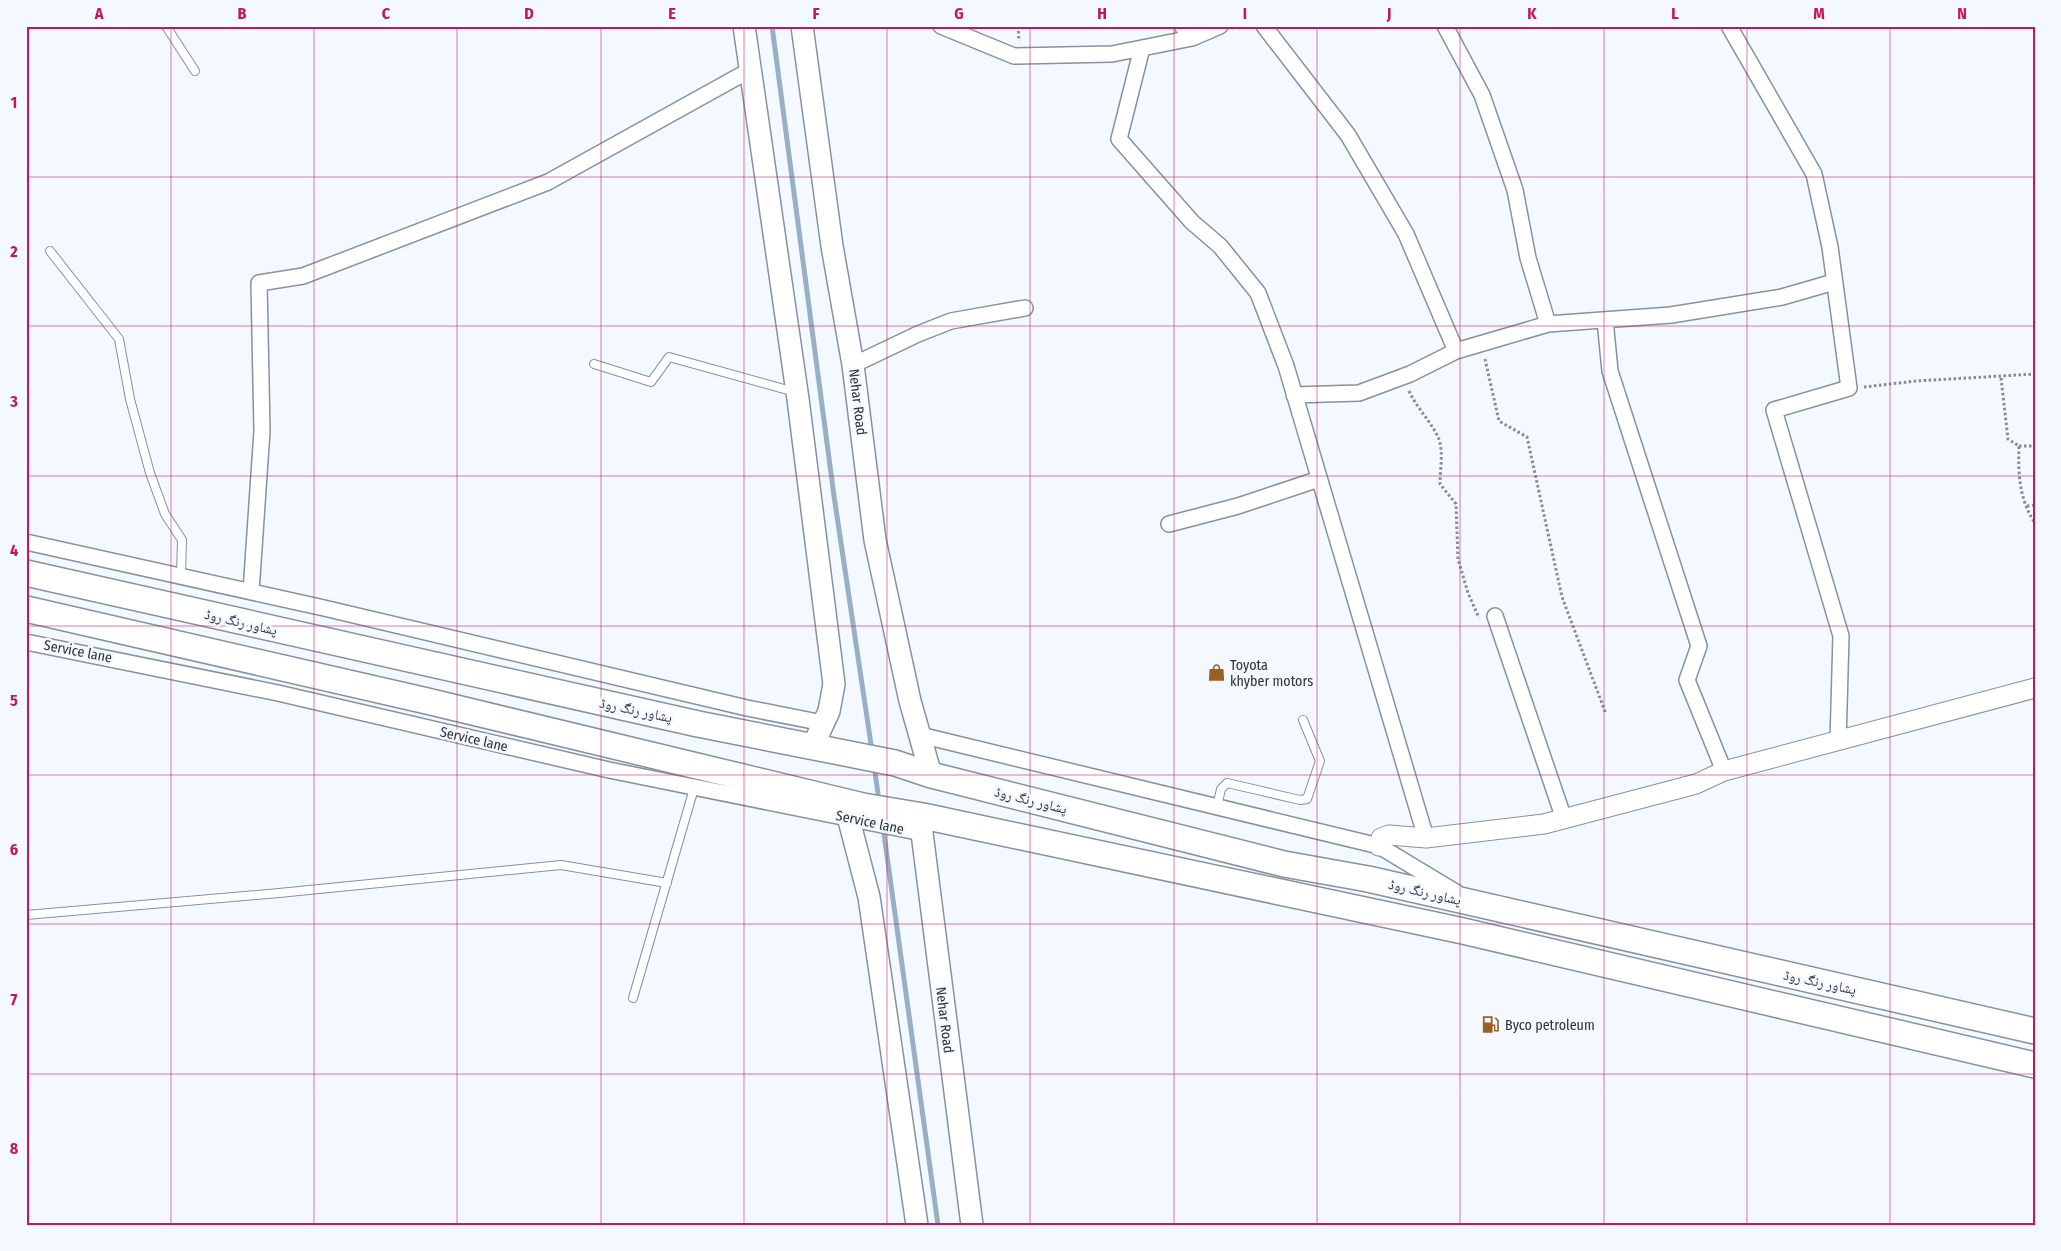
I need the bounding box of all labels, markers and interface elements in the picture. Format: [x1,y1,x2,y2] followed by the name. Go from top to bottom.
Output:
[94,4,104,23] text: A
[238,4,247,23] text: B
[382,4,391,23] text: C
[524,4,534,23] text: D
[668,4,676,23] text: E
[812,4,820,23] text: F
[954,4,964,23] text: G
[1097,4,1107,23] text: H
[1243,4,1247,23] text: I
[1386,4,1391,23] text: J
[1527,4,1537,23] text: K
[1671,4,1679,23] text: L
[1813,4,1825,23] text: M
[1957,4,1967,23] text: N
[11,93,17,112] text: 1
[9,242,18,261] text: 2
[845,368,870,436] street label: Nehar Road
[9,392,18,411] text: 3
[10,541,18,560] text: 4
[203,606,279,639] street label: پشاور رنگ روڈ
[42,637,114,666] street label: Service lane
[1230,657,1313,690] place label: Toyota khyber motors
[1206,663,1226,683] shop icon: Toyota khyber motors
[10,691,18,710] text: 5
[598,694,674,727] street label: پشاور رنگ روڈ
[438,723,510,756] street label: Service lane
[993,783,1069,818] street label: پشاور رنگ روڈ
[834,807,906,838] street label: Service lane
[10,840,18,859] text: 6
[1387,876,1463,909] street label: پشاور رنگ روڈ
[1782,966,1858,999] street label: پشاور رنگ روڈ
[932,986,957,1054] street label: Nehar Road
[11,990,18,1009] text: 7
[1481,1015,1501,1035] fuel station icon: Byco petroleum
[1505,1017,1595,1034] place label: Byco petroleum
[10,1139,19,1158] text: 8

